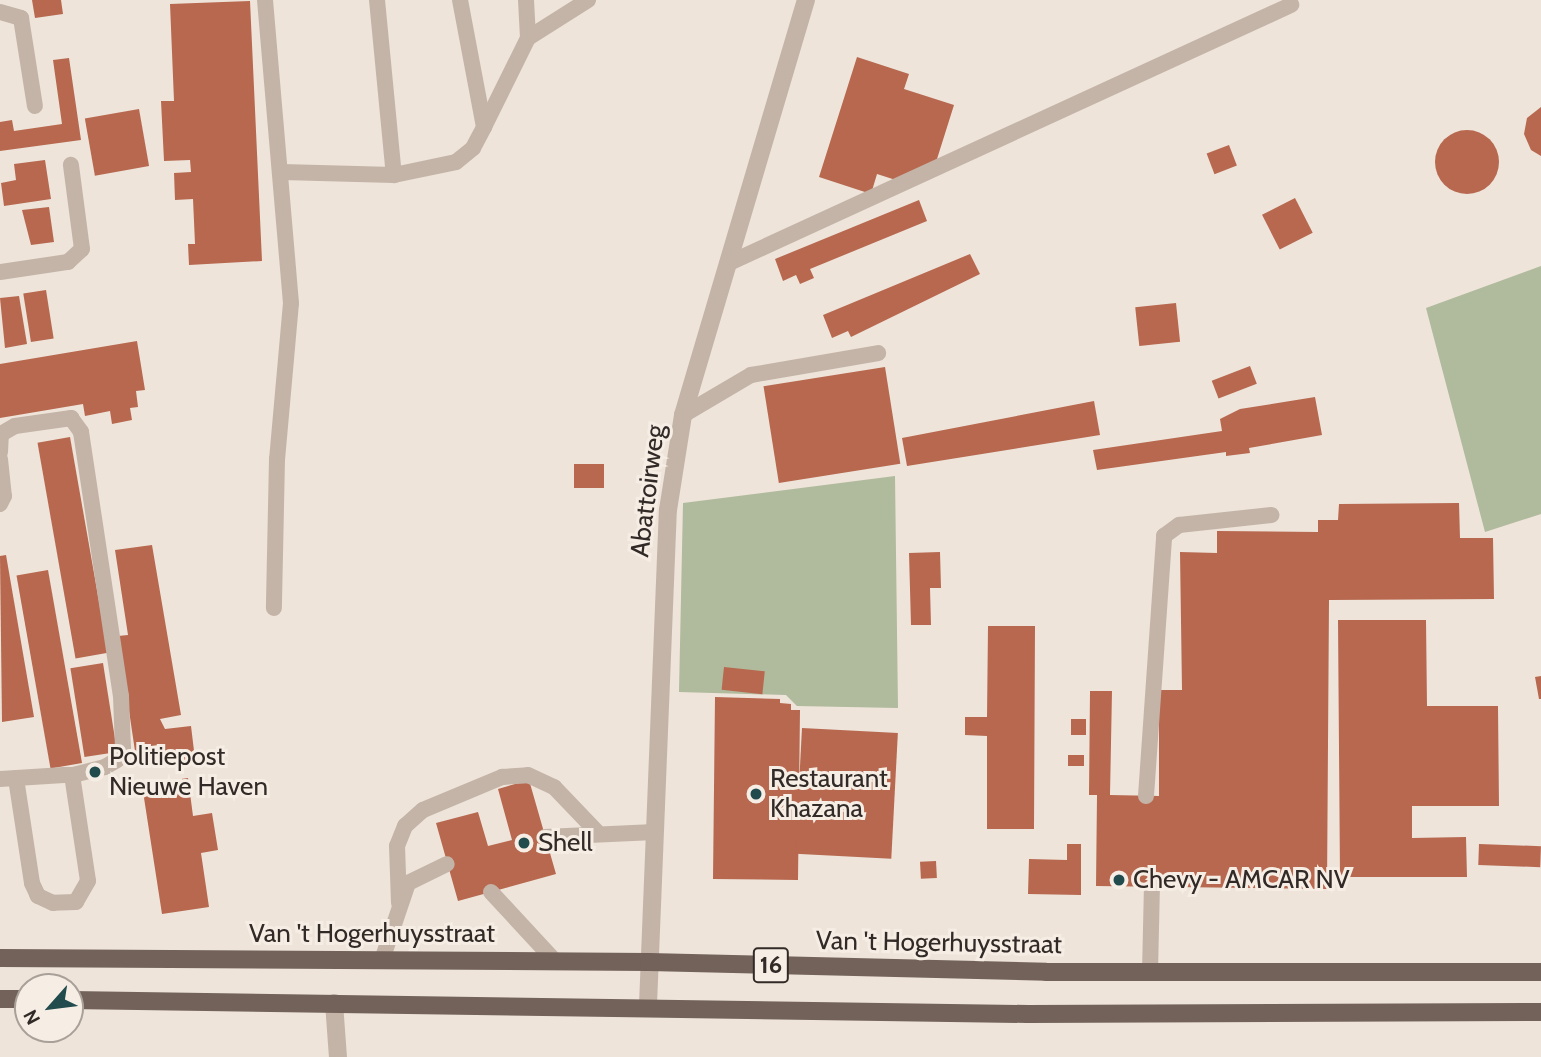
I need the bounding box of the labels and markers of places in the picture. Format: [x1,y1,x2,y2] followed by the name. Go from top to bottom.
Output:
[109,741,268,802] place label: Politiepost Nieuwe Haven
[770,763,888,824] place label: Restaurant Khazana
[87,764,103,780] marker: Politiepost Nieuwe Haven
[748,786,764,802] marker: Restaurant Khazana
[538,827,593,859] place label: Shell
[516,835,532,851] marker: Shell
[1133,864,1350,896] place label: Chevy - AMCAR NV
[1111,872,1127,888] marker: Chevy - AMCAR NV

